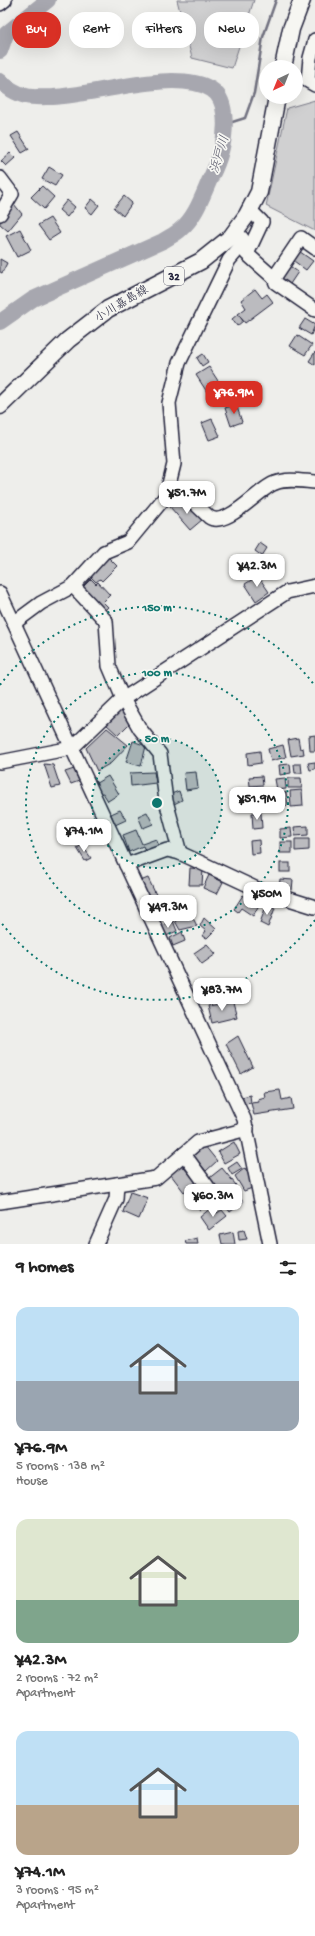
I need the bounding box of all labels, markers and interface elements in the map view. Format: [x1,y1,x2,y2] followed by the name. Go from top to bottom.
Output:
[12,12,61,48] chip: Buy
[69,12,124,48] chip: Rent
[132,12,196,48] chip: Filters
[204,12,259,48] chip: New
[259,60,303,104] north arrow
[259,60,303,104] map controls
[207,134,233,176] water label: 浜戸川
[164,267,184,285] road number: 32
[92,282,151,326] street label: 小川嘉島線
[201,381,267,415] pin: ¥76.9M
[215,386,254,401] text: ¥76.9M
[154,481,220,515] pin: ¥51.7M
[168,486,206,501] text: ¥51.7M
[224,554,290,588] pin: ¥42.3M
[238,559,276,574] text: ¥42.3M
[141,602,172,616] text: 150 m
[141,667,172,681] text: 100 m
[145,733,170,747] text: 50 m
[224,787,290,821] pin: ¥51.9M
[238,792,276,807] text: ¥51.9M
[150,796,164,810] centre of rings
[51,819,117,853] pin: ¥74.1M
[65,824,103,839] text: ¥74.1M
[243,882,291,916] pin: ¥50M
[252,887,282,902] text: ¥50M
[135,895,201,929] pin: ¥49.3M
[149,900,187,915] text: ¥49.3M
[189,978,255,1012] pin: ¥83.7M
[202,983,242,998] text: ¥83.7M
[180,1184,246,1218] pin: ¥60.3M
[193,1189,233,1204] text: ¥60.3M
[277,1257,299,1279] icon: filters
[16,1258,74,1278] text: 9 homes
[122,1333,194,1405] icon: home
[16,1439,67,1459] text: ¥76.9M
[16,1459,105,1474] text: 5 rooms · 138 m²
[16,1474,48,1489] text: House
[122,1545,194,1617] icon: home
[16,1651,66,1671] text: ¥42.3M
[16,1671,98,1686] text: 2 rooms · 72 m²
[16,1686,75,1701] text: Apartment
[122,1757,194,1829] icon: home
[16,1863,65,1883] text: ¥74.1M
[16,1883,99,1898] text: 3 rooms · 95 m²
[16,1898,75,1913] text: Apartment

